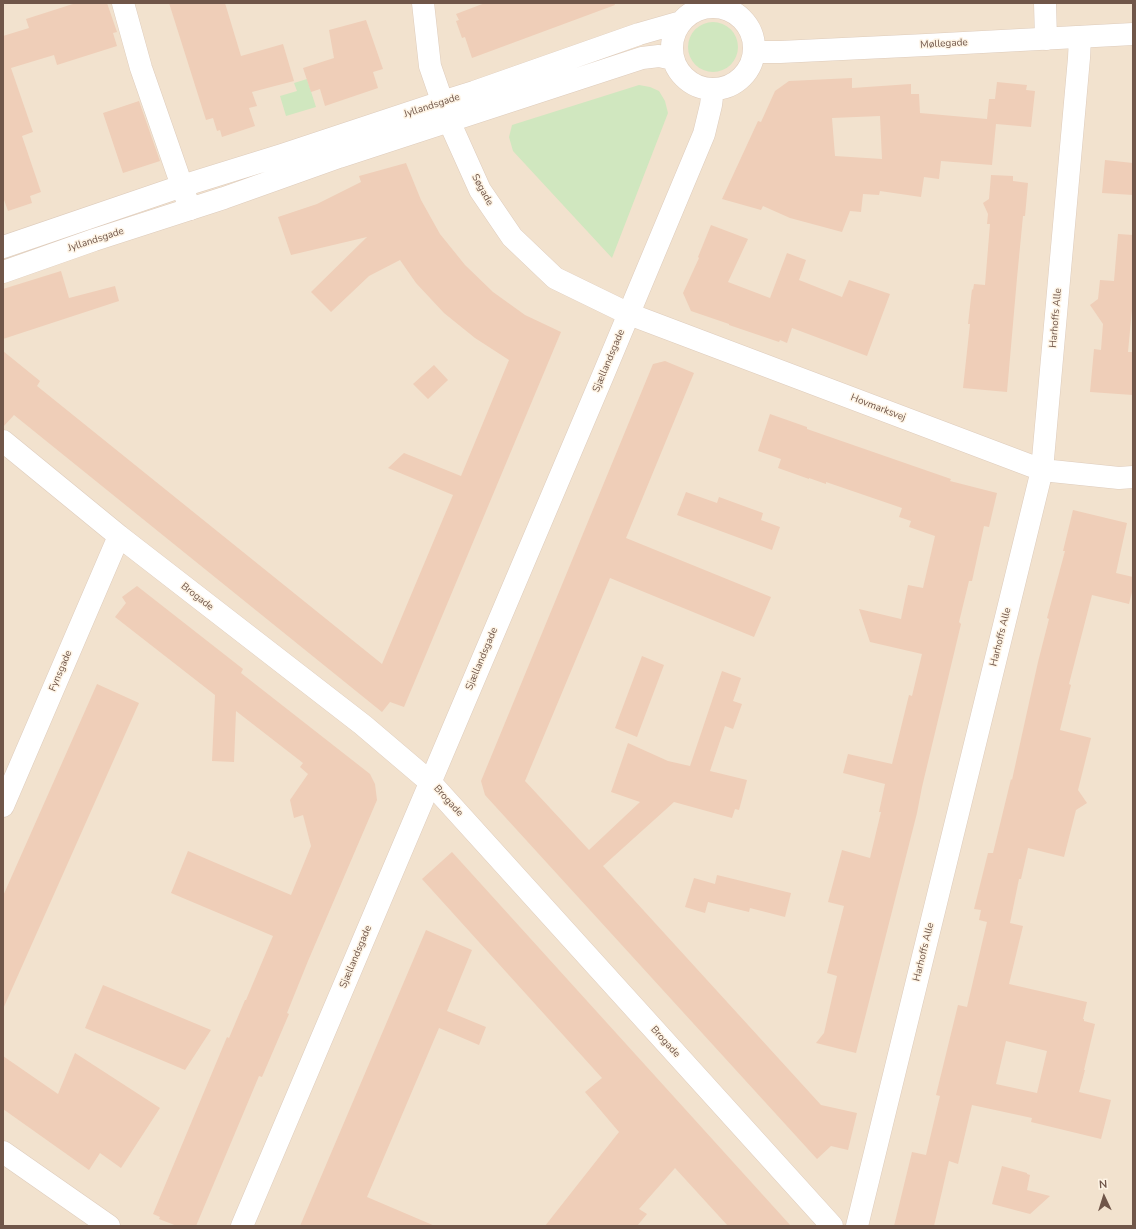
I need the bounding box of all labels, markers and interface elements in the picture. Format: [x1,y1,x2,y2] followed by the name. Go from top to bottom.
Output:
[920,37,968,51] street label: Møllegade
[402,91,462,121] street label: Jyllandsgade
[469,172,495,208] street label: Søgade
[66,225,126,255] street label: Jyllandsgade
[1047,288,1065,348] street label: Harhoffs Alle
[590,328,628,394] street label: Sjællandsgade
[849,392,907,424] street label: Hovmarksvej
[178,581,216,613] street label: Brogade
[988,606,1014,668] street label: Harhoffs Alle
[463,626,501,692] street label: Sjællandsgade
[47,649,75,693] street label: Fynsgade
[431,783,465,819] street label: Brogade
[911,921,937,983] street label: Harhoffs Alle
[337,924,375,990] street label: Sjællandsgade
[648,1024,682,1060] street label: Brogade
[1084,1177,1124,1217] north arrow
[1098,1177,1108,1192] text: N

